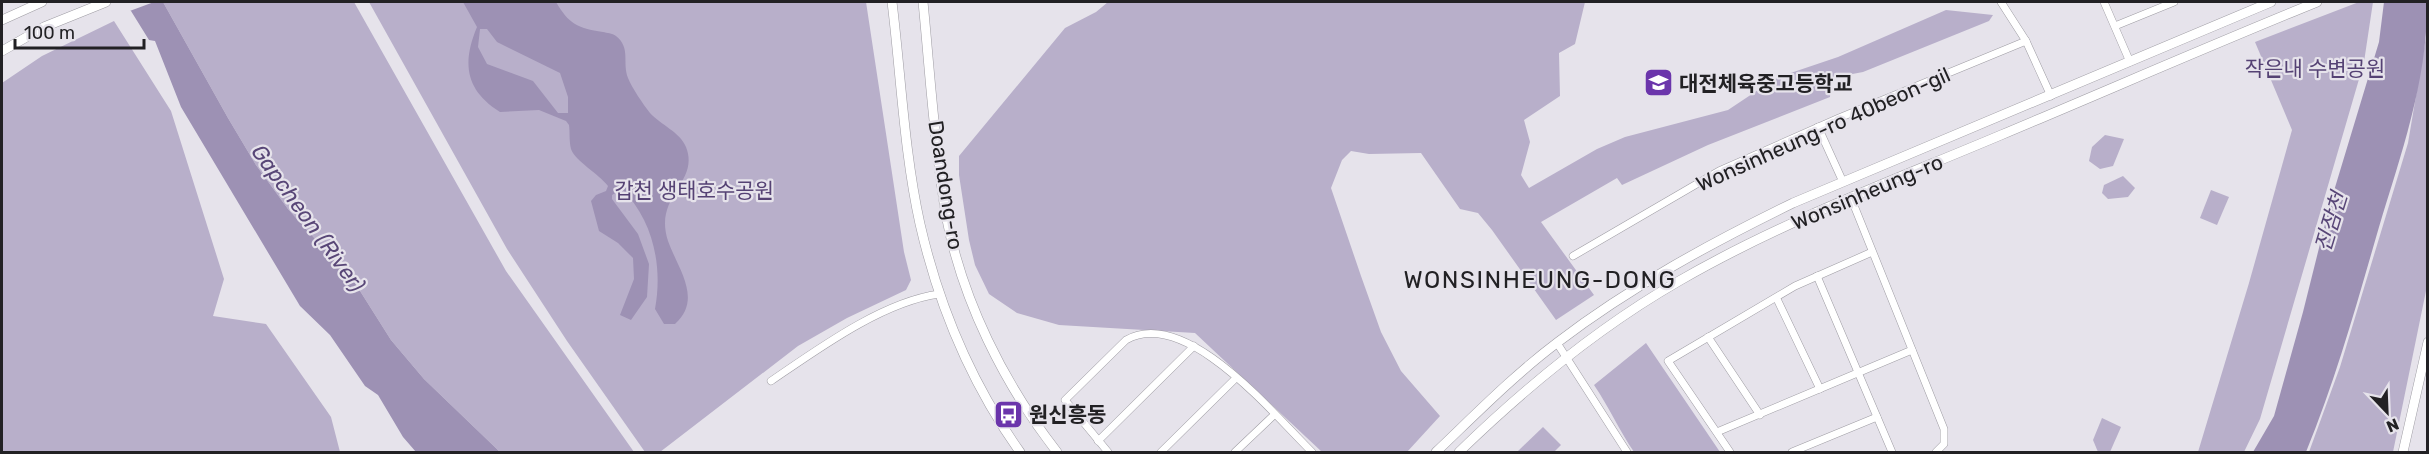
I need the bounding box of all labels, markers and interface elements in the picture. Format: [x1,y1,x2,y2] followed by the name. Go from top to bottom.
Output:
[15,12,144,50] scale bar
[24,22,75,44] text: 100 m
[2245,56,2385,81] park label: 작은내 수변공원
[1692,61,1954,197] street label: Wonsinheung-ro 40beon-gil
[1642,67,1674,99] school or university icon: 대전체육중고등학교
[1679,71,1853,96] place label: 대전체육중고등학교
[923,119,969,251] street label: Doandong-ro
[245,139,371,297] water label: Gapcheon (River)
[1787,149,1947,235] street label: Wonsinheung-ro
[614,178,774,203] park label: 갑천 생태호수공원
[2309,186,2354,255] water label: 진잠천
[1404,266,1676,294] district label: WONSINHEUNG-DONG
[2357,382,2417,442] north arrow
[992,398,1024,430] bus stop icon: 원신흥동
[1029,402,1106,427] place label: 원신흥동
[2384,414,2402,436] text: N

